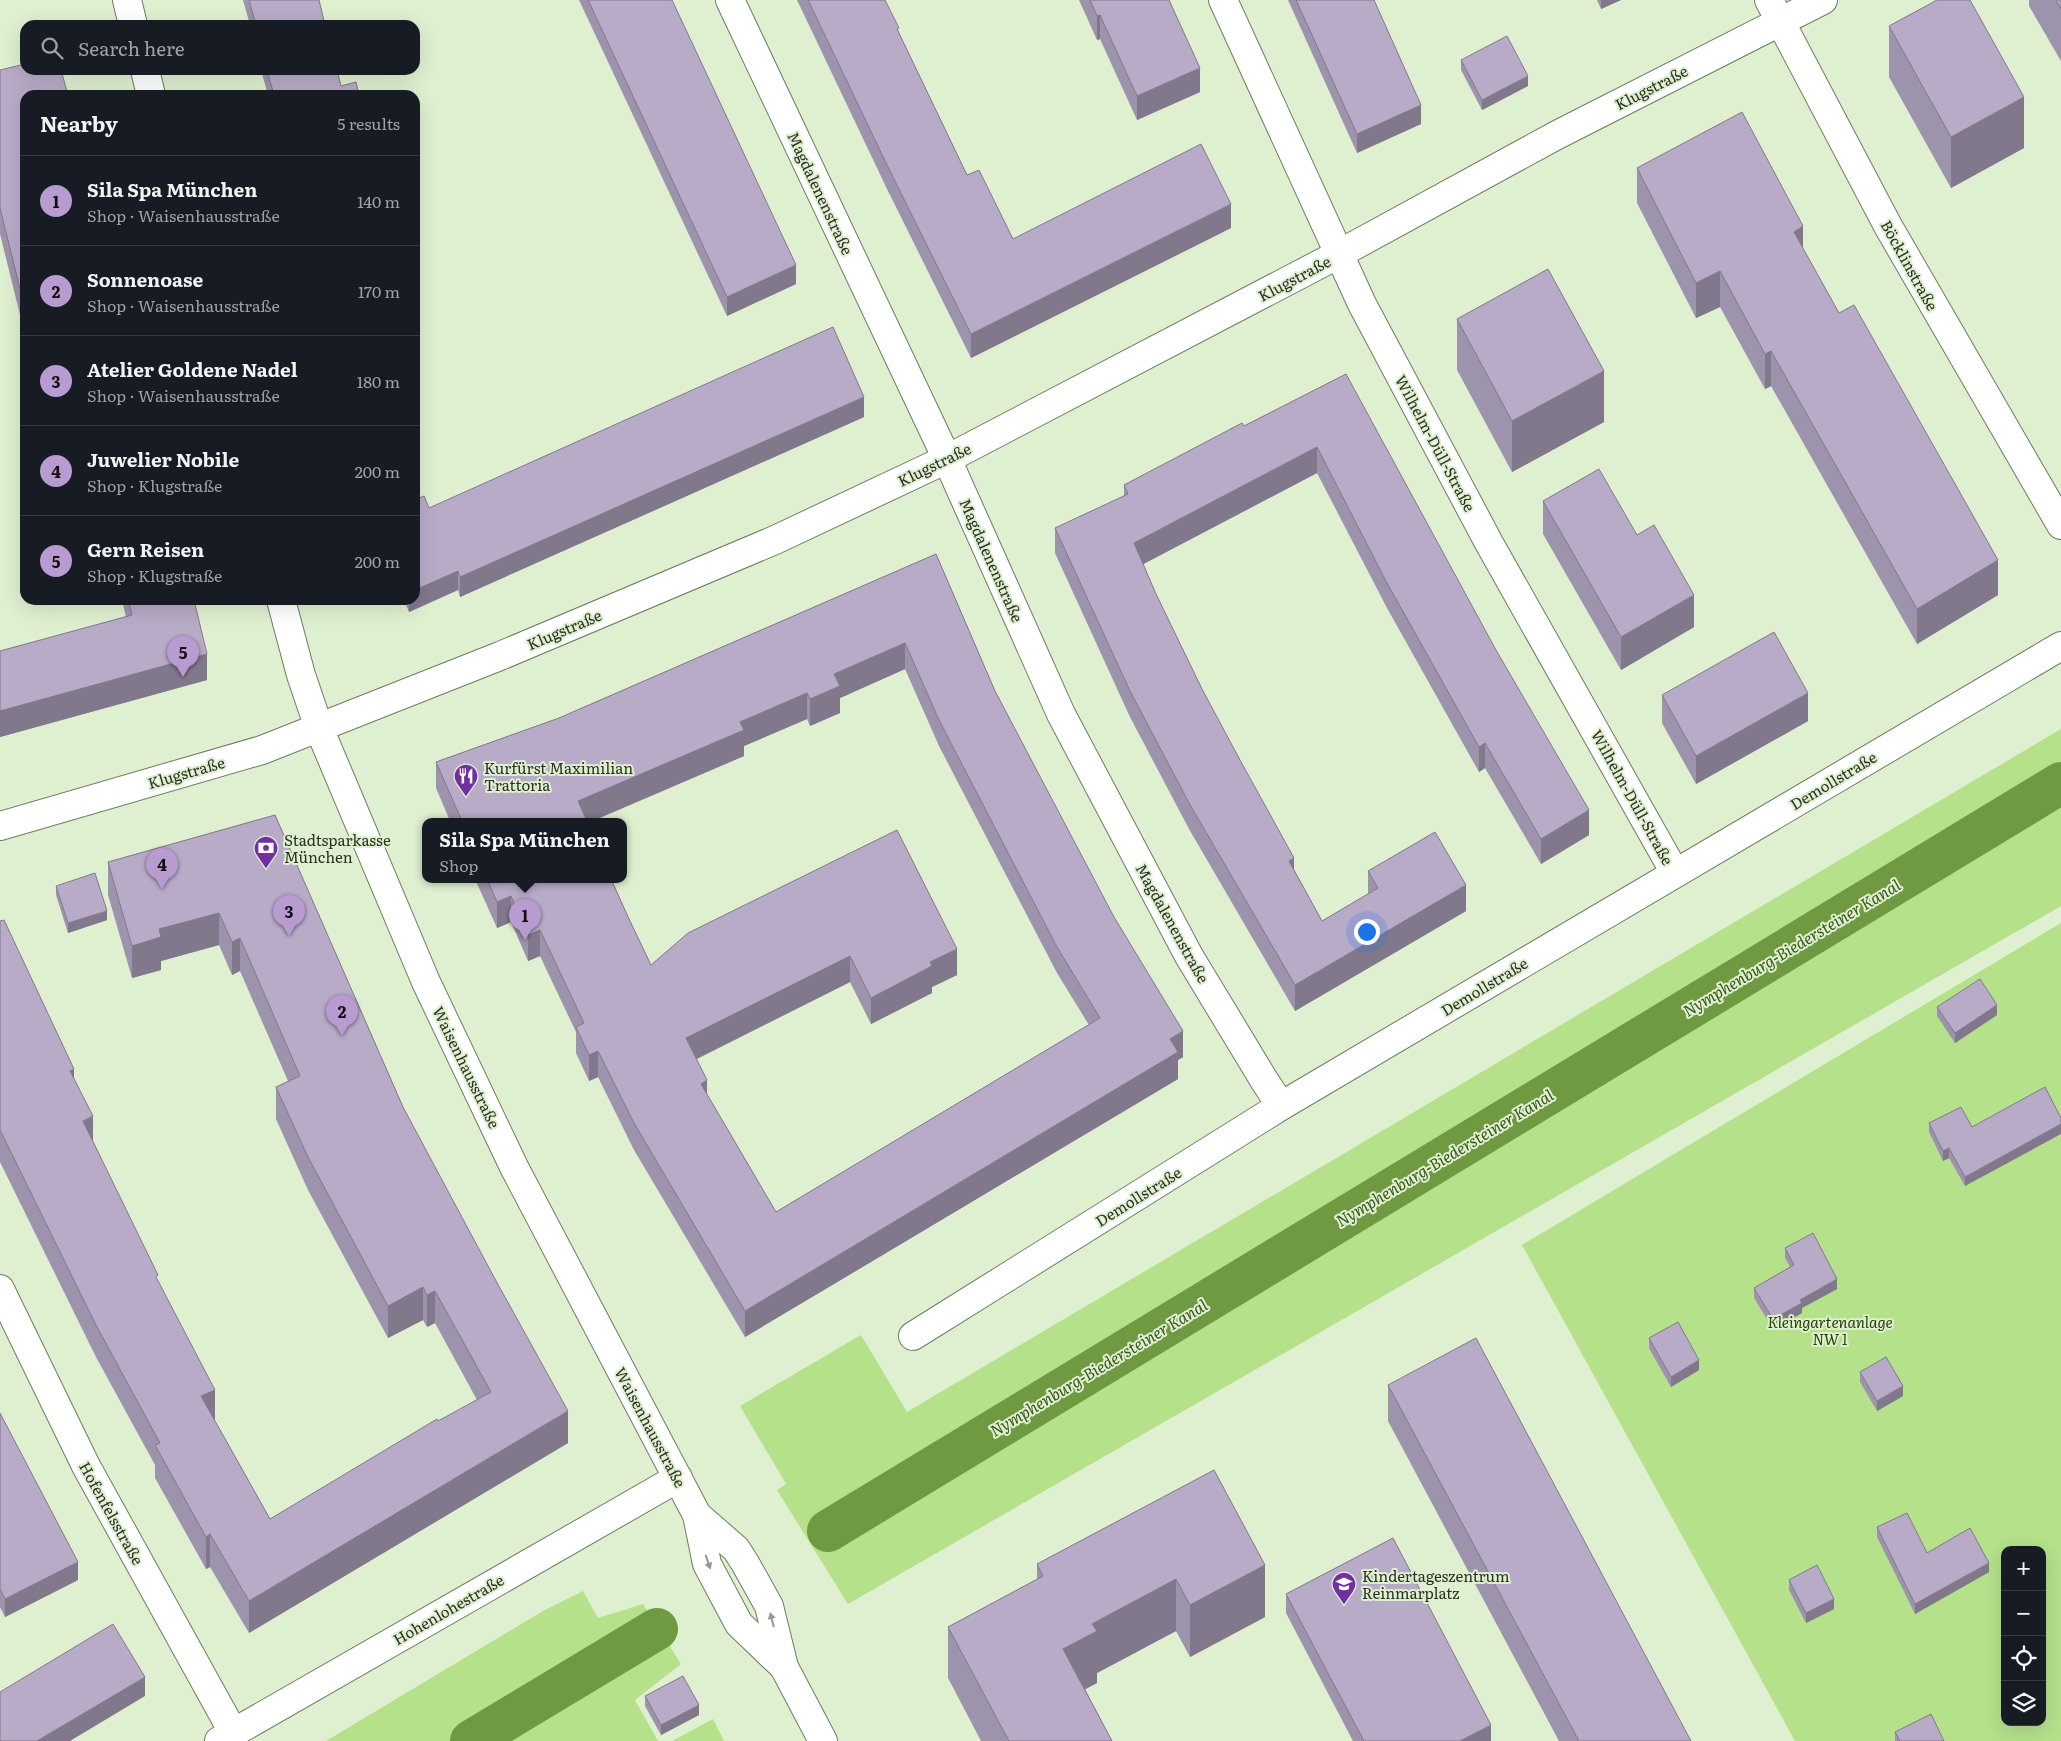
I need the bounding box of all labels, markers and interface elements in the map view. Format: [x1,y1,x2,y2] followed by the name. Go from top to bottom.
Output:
[20,20,420,75] search box
[38,34,66,62] icon: search
[78,34,185,62] text: Search here
[1610,59,1692,115] street label: Klugstraße
[40,107,118,138] text: Nearby
[337,111,400,135] text: 5 results
[782,128,860,259] street label: Magdalenenstraße
[87,175,257,203] text: Sila Spa München
[53,189,59,213] text: 1
[357,189,400,213] text: 140 m
[87,203,280,227] text: Shop · Waisenhausstraße
[1876,215,1945,315] street label: Böcklinstraße
[1254,249,1335,307] street label: Klugstraße
[87,265,203,293] text: Sonnenoase
[52,279,60,303] text: 2
[358,279,400,303] text: 170 m
[87,293,280,317] text: Shop · Waisenhausstraße
[87,355,298,383] text: Atelier Goldene Nadel
[52,369,60,393] text: 3
[357,369,400,393] text: 180 m
[1390,371,1482,516] street label: Wilhelm-Düll-Straße
[87,383,280,407] text: Shop · Waisenhausstraße
[893,436,975,492] street label: Klugstraße
[87,445,239,473] text: Juwelier Nobile
[51,459,61,483] text: 4
[355,459,400,483] text: 200 m
[87,473,222,497] text: Shop · Klugstraße
[954,494,1030,626] street label: Magdalenenstraße
[87,535,204,563] text: Gern Reisen
[52,549,60,573] text: 5
[355,549,400,573] text: 200 m
[87,563,222,587] text: Shop · Klugstraße
[523,603,605,655] street label: Klugstraße
[167,636,199,677] pin: 5
[1586,725,1680,869] street label: Wilhelm-Düll-Straße
[1785,745,1881,815] street label: Demollstraße
[145,750,227,794] street label: Klugstraße
[484,756,633,796] place label: Kurfürst Maximilian Trattoria
[453,763,479,797] restaurant icon: Kurfürst Maximilian Trattoria
[422,818,627,883] popup
[439,825,610,853] text: Sila Spa München
[284,828,391,868] place label: Stadtsparkasse München
[253,835,279,869] bank icon: Stadtsparkasse München
[146,848,178,889] pin: 4
[439,853,478,877] text: Shop
[1131,859,1216,987] street label: Magdalenenstraße
[1678,872,1905,1022] water label: Nymphenburg-Biedersteiner Kanal
[273,895,305,936] pin: 3
[509,899,541,940] pin: 1
[1354,919,1380,945] your location
[1436,951,1532,1021] street label: Demollstraße
[326,995,358,1036] pin: 2
[428,1002,507,1132] street label: Waisenhausstraße
[1331,1082,1558,1232] water label: Nymphenburg-Biedersteiner Kanal
[1090,1160,1186,1232] street label: Demollstraße
[985,1292,1212,1442] water label: Nymphenburg-Biedersteiner Kanal
[1767,1310,1893,1350] park label: Kleingartenanlage NW 1
[610,1363,692,1491] street label: Waisenhausstraße
[74,1457,150,1569] street label: Hofenfelsstraße
[2001,1546,2046,1726] map controls
[2001,1546,2046,1591] button: +
[704,1555,712,1570] one-way arrow
[1362,1564,1510,1604] place label: Kindertageszentrum Reinmarplatz
[388,1568,508,1650] street label: Hohenlohestraße
[1331,1571,1357,1605] school or university icon: Kindertageszentrum Reinmarplatz
[2001,1591,2046,1636] button: −
[768,1613,776,1628] one-way arrow
[2001,1636,2046,1681] button: locate
[2001,1681,2046,1726] button: layers

